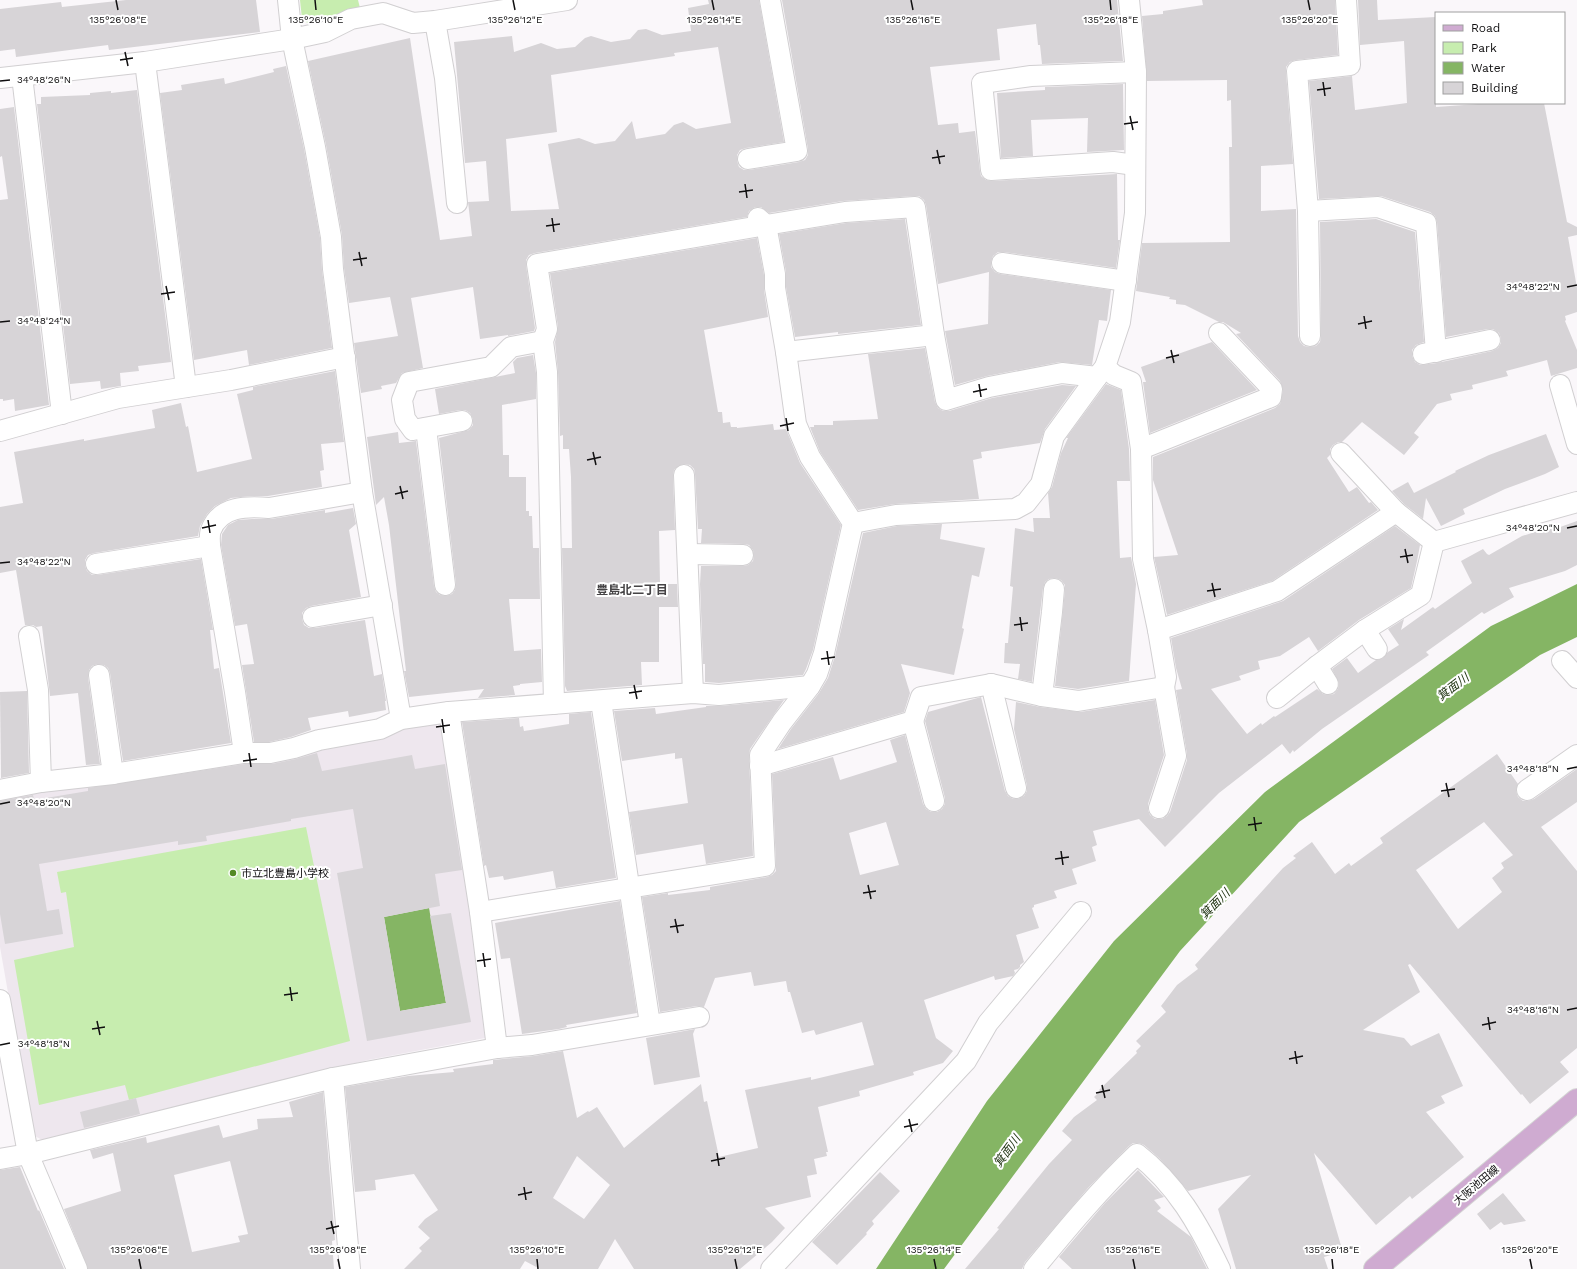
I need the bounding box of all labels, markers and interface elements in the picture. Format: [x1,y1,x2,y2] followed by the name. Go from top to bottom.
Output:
[1435,12,1565,104] legend
[89,14,147,25] text: 135°26'08"E
[289,14,343,25] text: 135°26'10"E
[488,14,542,25] text: 135°26'12"E
[687,14,741,25] text: 135°26'14"E
[886,14,940,25] text: 135°26'16"E
[1084,14,1138,25] text: 135°26'18"E
[1282,14,1338,25] text: 135°26'20"E
[1471,21,1500,35] text: Road
[1471,41,1497,55] text: Park
[1471,61,1506,75] text: Water
[17,74,71,85] text: 34°48'26"N
[1471,81,1518,95] text: Building
[1506,281,1560,292] text: 34°48'22"N
[17,315,71,326] text: 34°48'24"N
[1506,522,1560,533] text: 34°48'20"N
[17,556,71,567] text: 34°48'22"N
[596,583,668,597] district label: 豊島北二丁目
[1434,669,1473,703] water label: 箕面川
[1507,763,1559,774] text: 34°48'18"N
[17,797,71,808] text: 34°48'20"N
[241,867,329,880] place label: 市立北豊島小学校
[228,868,238,878] marker: 市立北豊島小学校
[1197,885,1234,922] water label: 箕面川
[1507,1004,1559,1015] text: 34°48'16"N
[18,1038,70,1049] text: 34°48'18"N
[991,1131,1024,1170] water label: 箕面川
[1451,1163,1502,1208] street label: 大阪池田線
[110,1244,168,1255] text: 135°26'06"E
[309,1244,367,1255] text: 135°26'08"E
[510,1244,564,1255] text: 135°26'10"E
[708,1244,762,1255] text: 135°26'12"E
[907,1244,961,1255] text: 135°26'14"E
[1106,1244,1160,1255] text: 135°26'16"E
[1305,1244,1359,1255] text: 135°26'18"E
[1502,1244,1558,1255] text: 135°26'20"E

